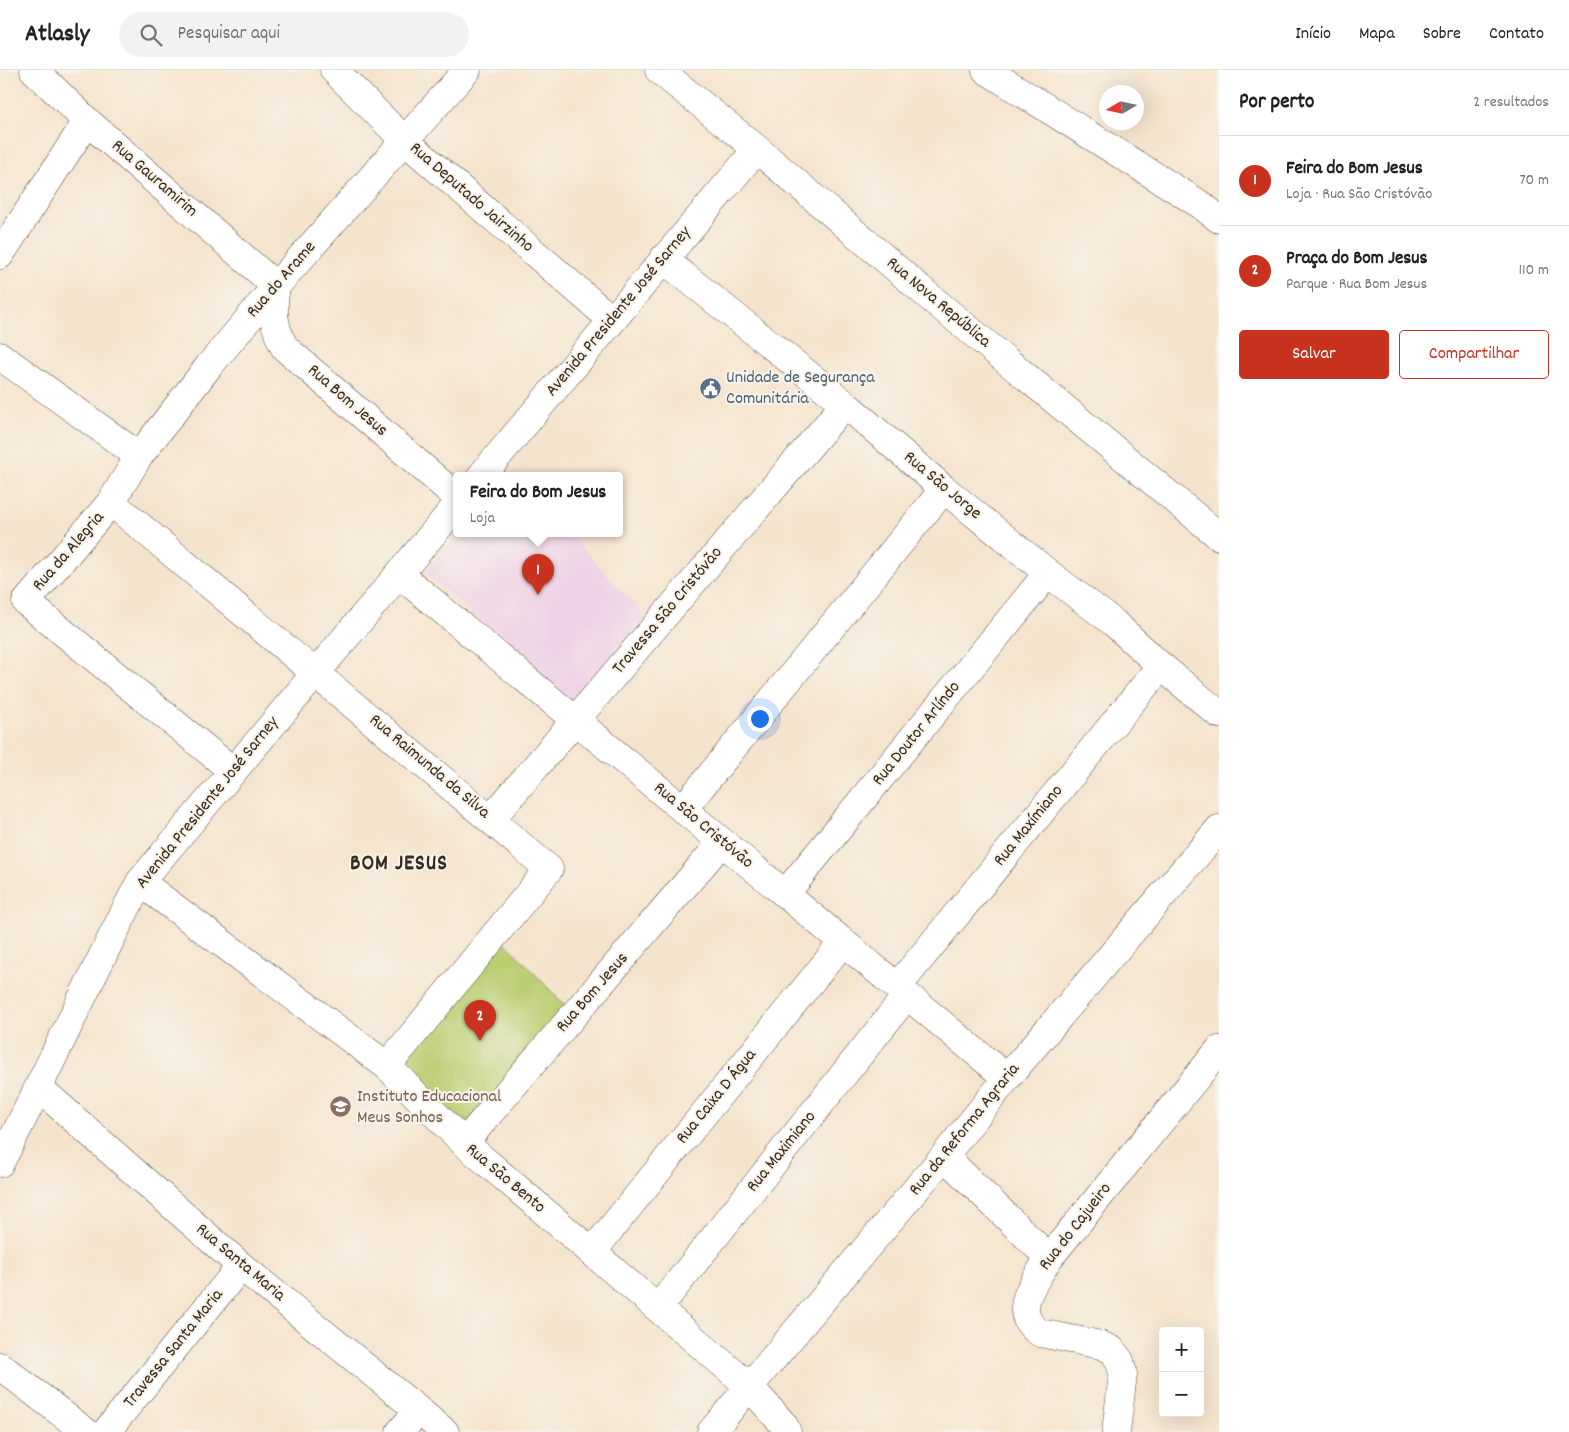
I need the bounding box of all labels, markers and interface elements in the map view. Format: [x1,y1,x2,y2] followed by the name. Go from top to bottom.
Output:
[119,12,469,57] search box
[25,18,89,52] text: Atlasly
[137,21,165,49] icon: search
[177,21,280,48] text: Pesquisar aqui
[1295,22,1331,47] text: Início
[1359,22,1395,47] text: Mapa
[1423,22,1461,47] text: Sobre
[1489,22,1544,47] text: Contato
[1099,85,1144,130] north arrow
[1239,88,1314,118] text: Por perto
[1473,91,1549,114] text: 2 resultados
[105,134,203,224] street label: Rua Gauramirim
[403,137,539,259] street label: Rua Deputado Jairzinho
[1286,156,1423,183] text: Feira do Bom Jesus
[1253,169,1257,192] text: 1
[1519,169,1549,192] text: 70 m
[1286,183,1432,206] text: Loja · Rua São Cristóvão
[540,221,698,403] street label: Avenida Presidente José Sarney
[241,236,323,324] street label: Rua do Arame
[1286,246,1428,273] text: Praça do Bom Jesus
[880,252,996,355] street label: Rua Nova República
[1252,259,1259,282] text: 2
[1519,259,1549,282] text: 110 m
[1286,273,1427,296] text: Parque · Rua Bom Jesus
[1239,330,1389,379] button: Salvar
[1399,330,1549,379] button: Compartilhar
[301,359,393,443] street label: Rua Bom Jesus
[726,366,875,412] place label: Unidade de Segurança Comunitária
[698,376,722,400] public building icon: Unidade de Segurança Comunitária
[898,446,987,526] street label: Rua São Jorge
[453,472,623,537] popup
[470,480,606,507] text: Feira do Bom Jesus
[27,506,111,597] street label: Rua da Alegria
[470,507,495,530] text: Loja
[607,542,729,680] street label: Travessa São Cristóvão
[522,554,554,595] pin: 1
[867,676,967,792] street label: Rua Doutor Arlíndo
[747,706,773,732] your location
[363,709,495,826] street label: Rua Raimunda da Silva
[130,711,286,895] street label: Avenida Presidente José Sarney
[648,777,758,875] street label: Rua São Cristóvão
[988,780,1070,872] street label: Rua Maxímiano
[350,849,448,880] district label: BOM JESUS
[551,947,635,1039] street label: Rua Bom Jesus
[464,1000,496,1041] pin: 2
[671,1044,763,1150] street label: Rua Caixa D Água
[904,1058,1027,1202] street label: Rua da Reforma Agraria
[357,1085,502,1131] place label: Instituto Educacional Meus Sonhos
[329,1095,353,1119] school or university icon: Instituto Educacional Meus Sonhos
[741,1106,823,1198] street label: Rua Maximiano
[460,1138,550,1220] street label: Rua São Bento
[1034,1178,1118,1276] street label: Rua do Cajueiro
[190,1218,291,1308] street label: Rua Santa Maria
[118,1284,230,1414] street label: Travessa Santa Maria
[1159,1327,1204,1417] map controls
[1159,1327,1204,1372] button: +
[1159,1372,1204,1417] button: −

